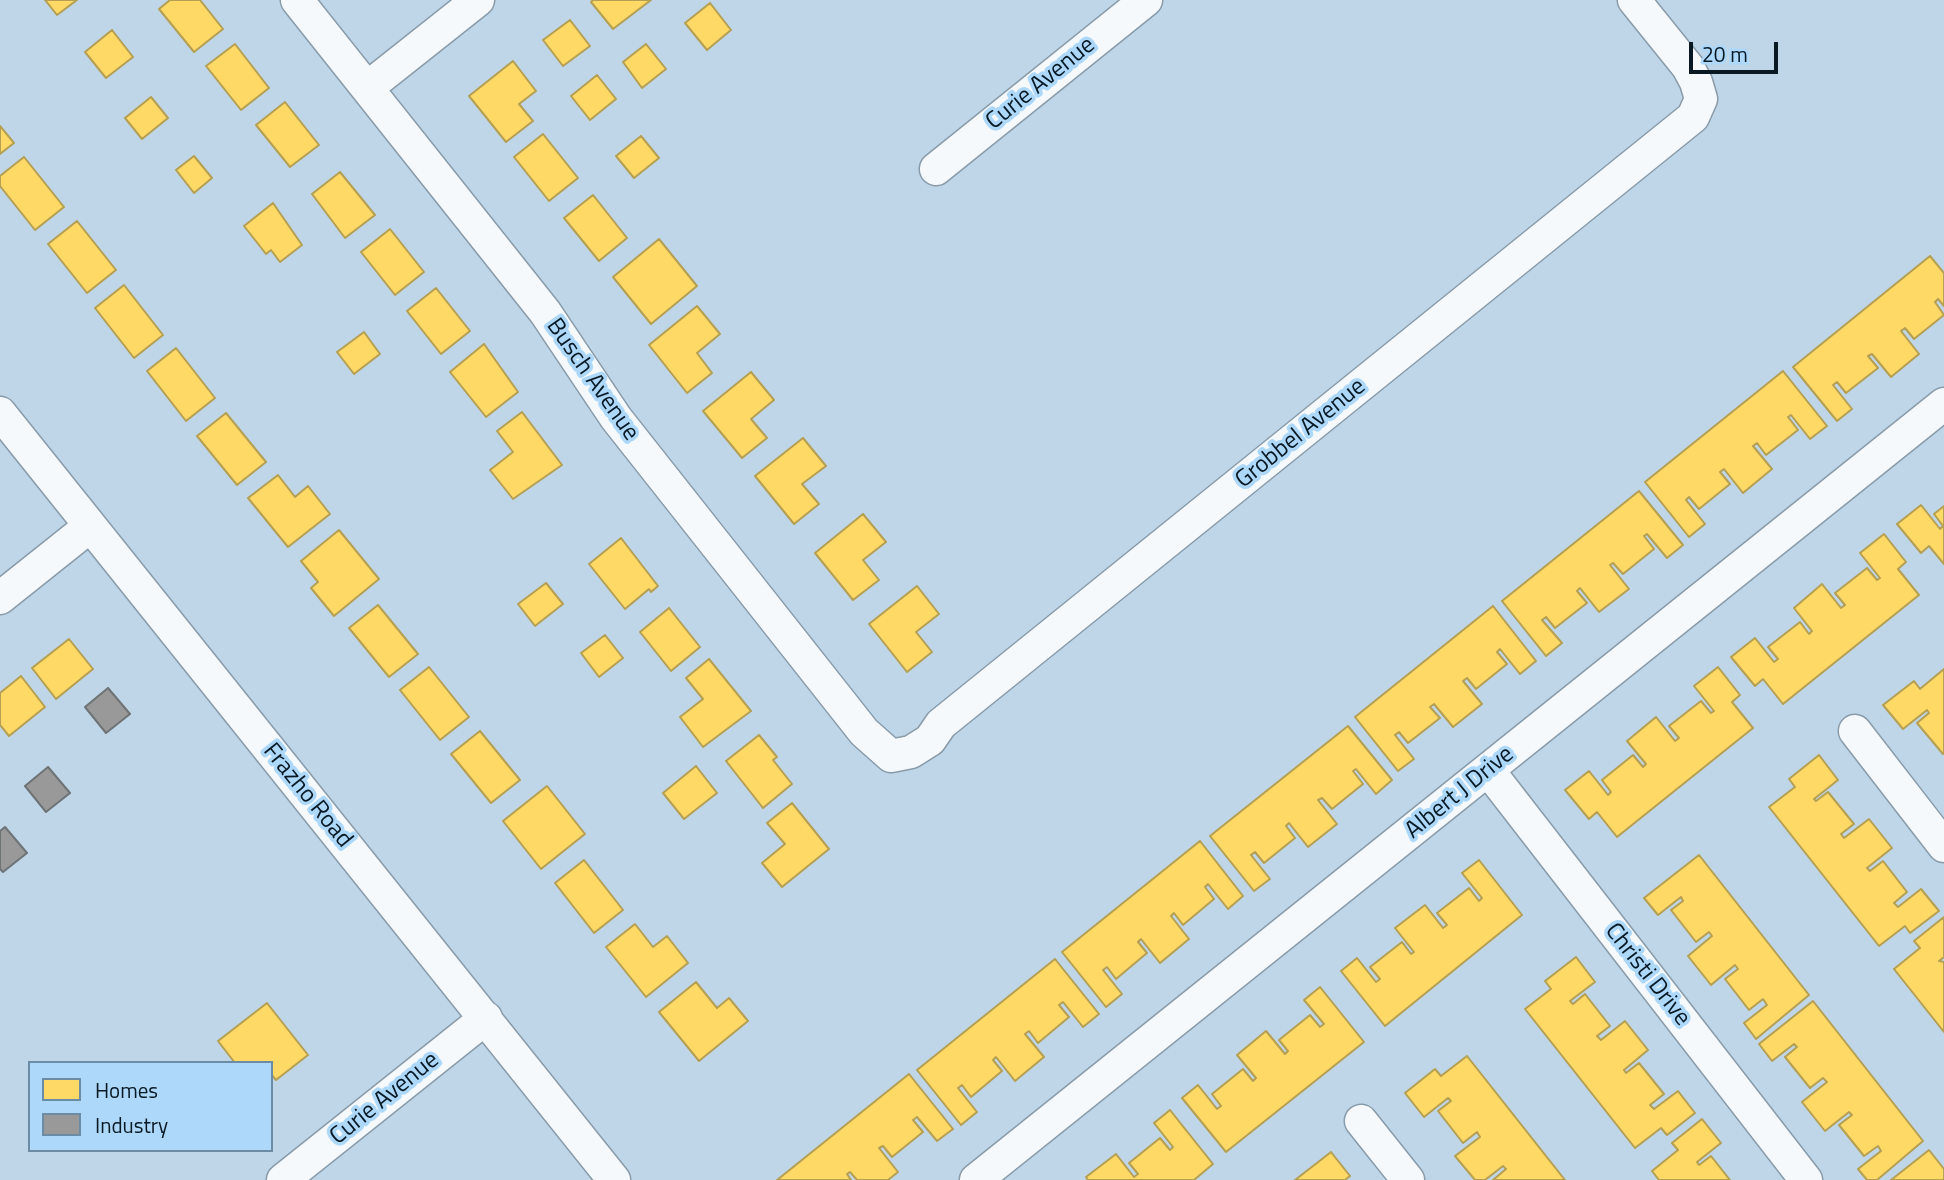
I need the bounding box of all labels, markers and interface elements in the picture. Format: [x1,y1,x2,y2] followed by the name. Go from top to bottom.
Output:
[1692,28,1781,72] scale bar
[981,31,1101,137] street label: Curie Avenue
[1702,38,1748,70] text: 20 m
[539,313,645,447] street label: Busch Avenue
[1230,373,1372,495] street label: Grobbel Avenue
[256,738,358,854] street label: Frazho Road
[1400,740,1520,846] street label: Albert J Drive
[1598,918,1696,1032] street label: Christi Drive
[325,1046,445,1152] street label: Curie Avenue
[28,1061,273,1152] legend
[95,1074,158,1106] text: Homes
[95,1109,168,1141] text: Industry

